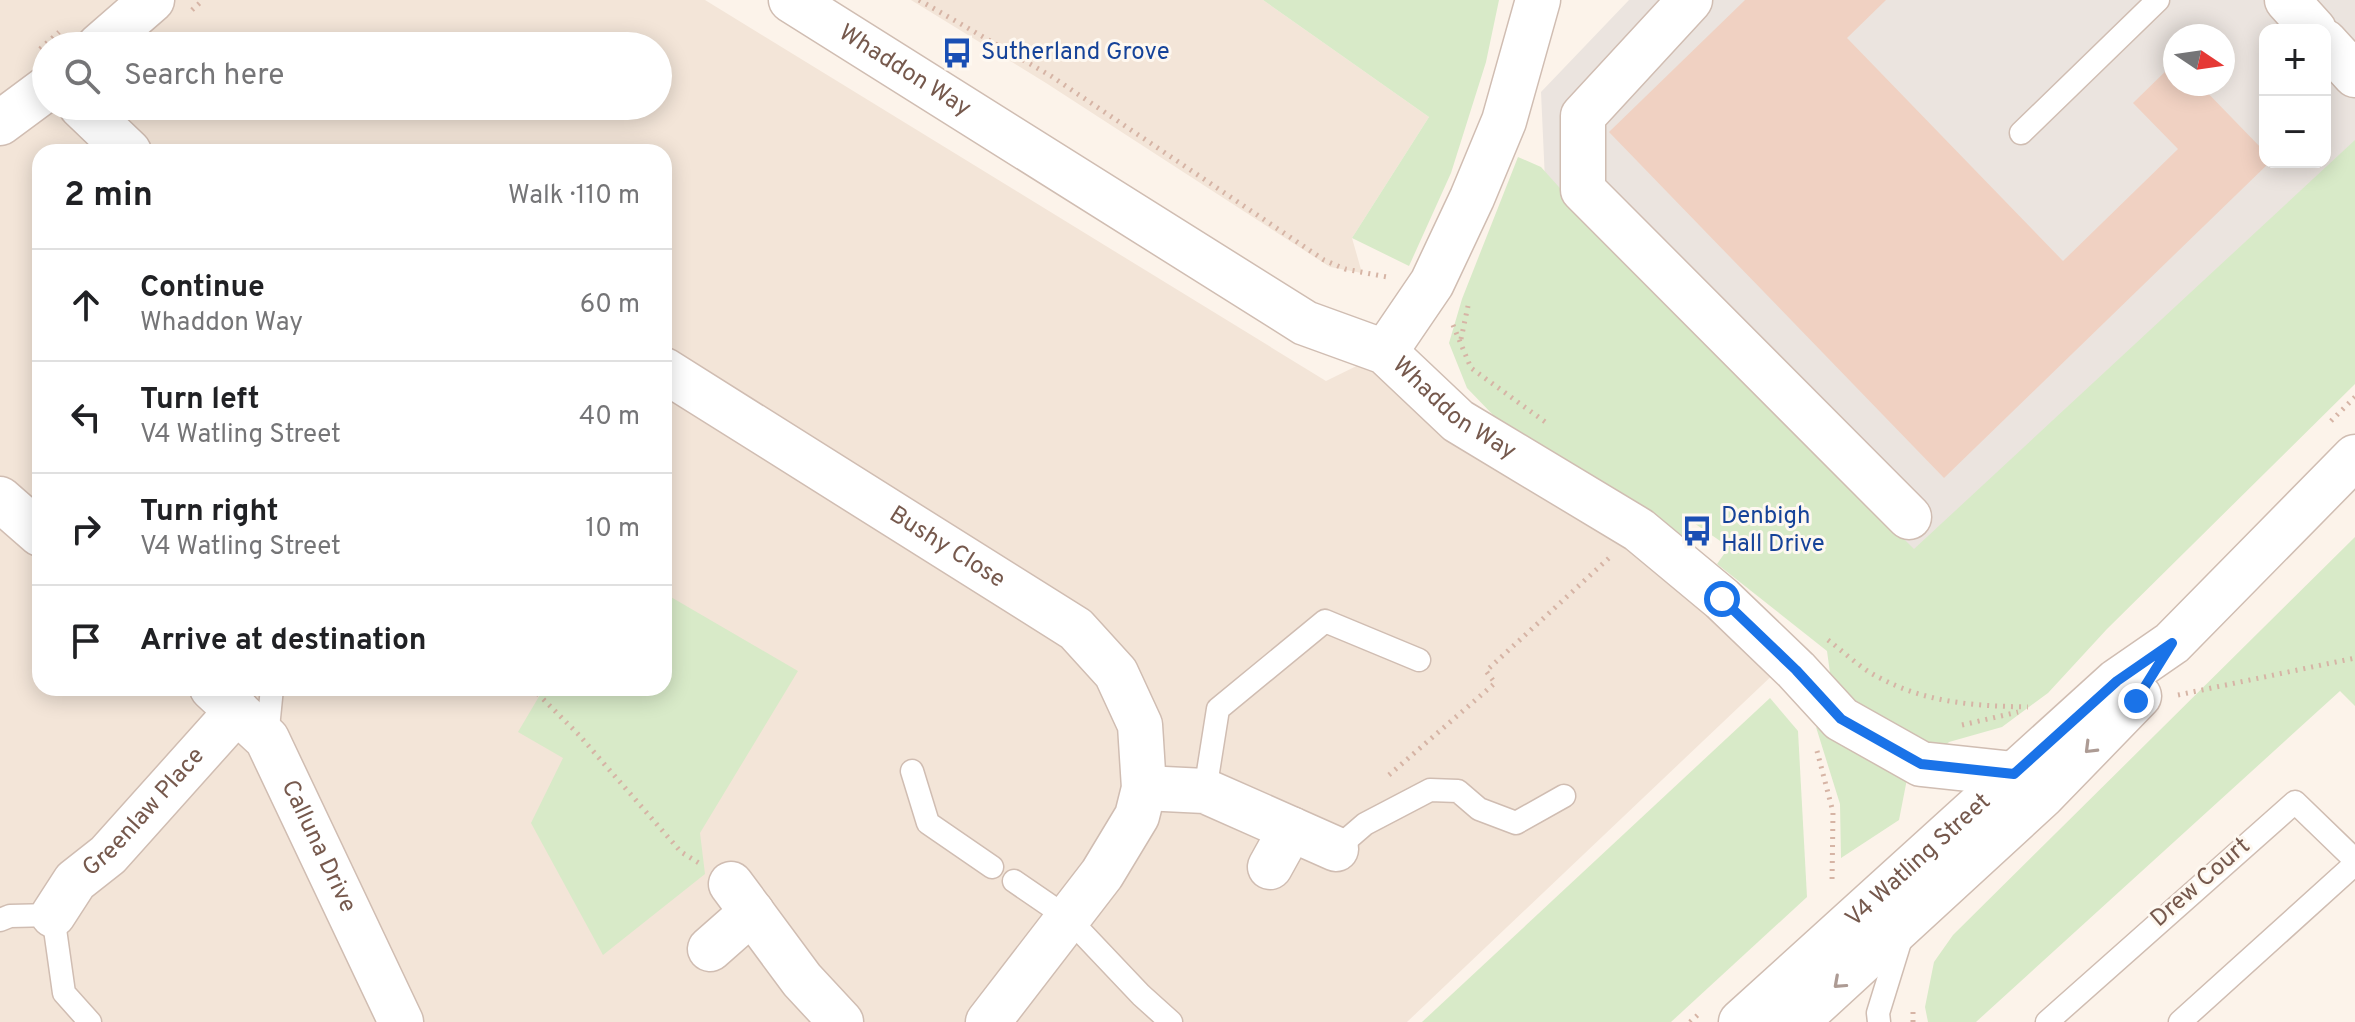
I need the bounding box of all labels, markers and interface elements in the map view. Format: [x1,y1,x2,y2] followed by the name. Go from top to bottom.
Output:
[833,19,976,124] street label: Whaddon Way
[2163,24,2235,96] north arrow
[2259,24,2331,168] map controls
[2259,24,2331,96] button: +
[32,32,672,120] search box
[940,36,974,70] bus stop icon: Sutherland Grove
[981,38,1170,68] place label: Sutherland Grove
[60,54,104,98] icon: search
[124,58,284,95] text: Search here
[2259,96,2331,168] button: −
[64,175,153,218] text: 2 min
[508,180,640,213] text: Walk · 110 m
[140,270,265,307] text: Continue
[64,283,108,327] icon: ahead
[580,289,640,322] text: 60 m
[140,307,303,340] text: Whaddon Way
[1385,351,1521,467] street label: Whaddon Way
[140,382,260,419] text: Turn left
[64,395,108,439] icon: left
[579,401,640,434] text: 40 m
[140,419,341,452] text: V4 Watling Street
[140,494,278,531] text: Turn right
[883,500,1010,595] street label: Bushy Close
[1721,502,1825,560] place label: Denbigh Hall Drive
[64,507,108,551] icon: right
[585,513,640,546] text: 10 m
[1680,514,1714,548] bus stop icon: Denbigh Hall Drive
[140,531,341,564] text: V4 Watling Street
[1704,581,1740,617] route start
[64,619,108,663] icon: arrive
[140,623,426,660] text: Arrive at destination
[2118,683,2154,719] route end
[2085,739,2099,753] one-way arrow
[77,742,212,884] street label: Greenlaw Place
[274,775,362,918] street label: Calluna Drive
[1840,787,1998,934] street label: V4 Watling Street
[2145,832,2257,934] street label: Drew Court
[1834,974,1849,988] one-way arrow

